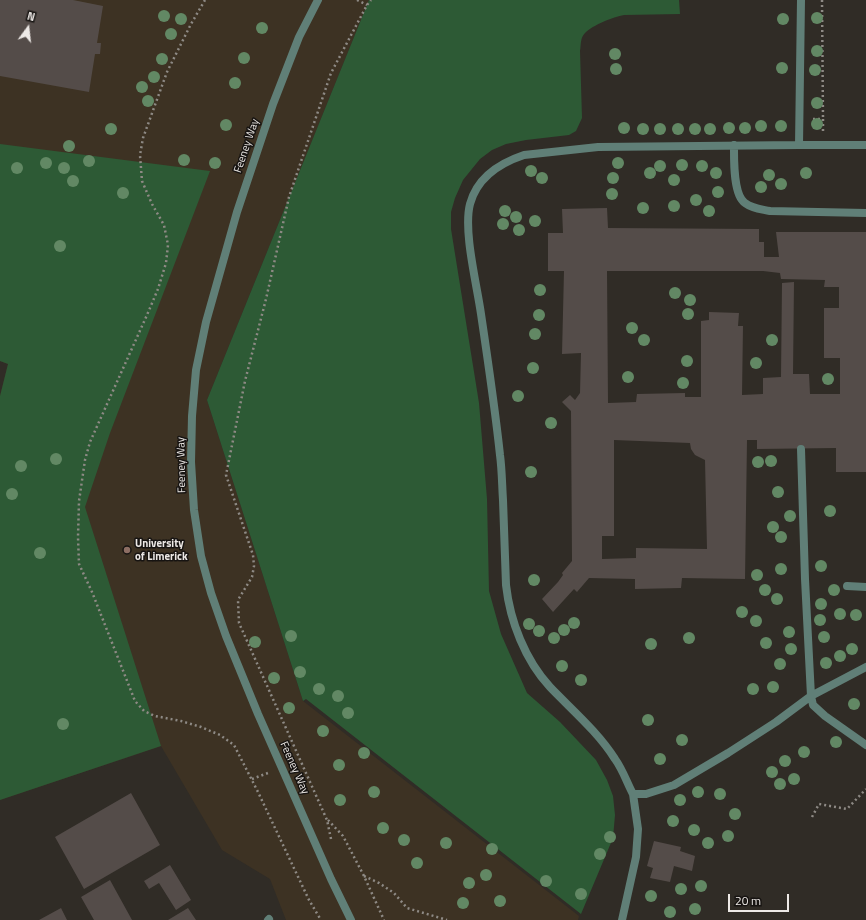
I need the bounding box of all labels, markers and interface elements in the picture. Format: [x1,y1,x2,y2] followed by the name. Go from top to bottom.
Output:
[8,8,48,48] north arrow
[25,8,37,25] text: N
[232,117,262,175] street label: Feeney Way
[175,437,189,493] street label: Feeney Way
[135,537,188,563] place label: University of Limerick
[122,545,132,555] marker: University of Limerick
[277,740,311,796] street label: Feeney Way
[730,886,791,912] scale bar
[735,891,761,910] text: 20 m

